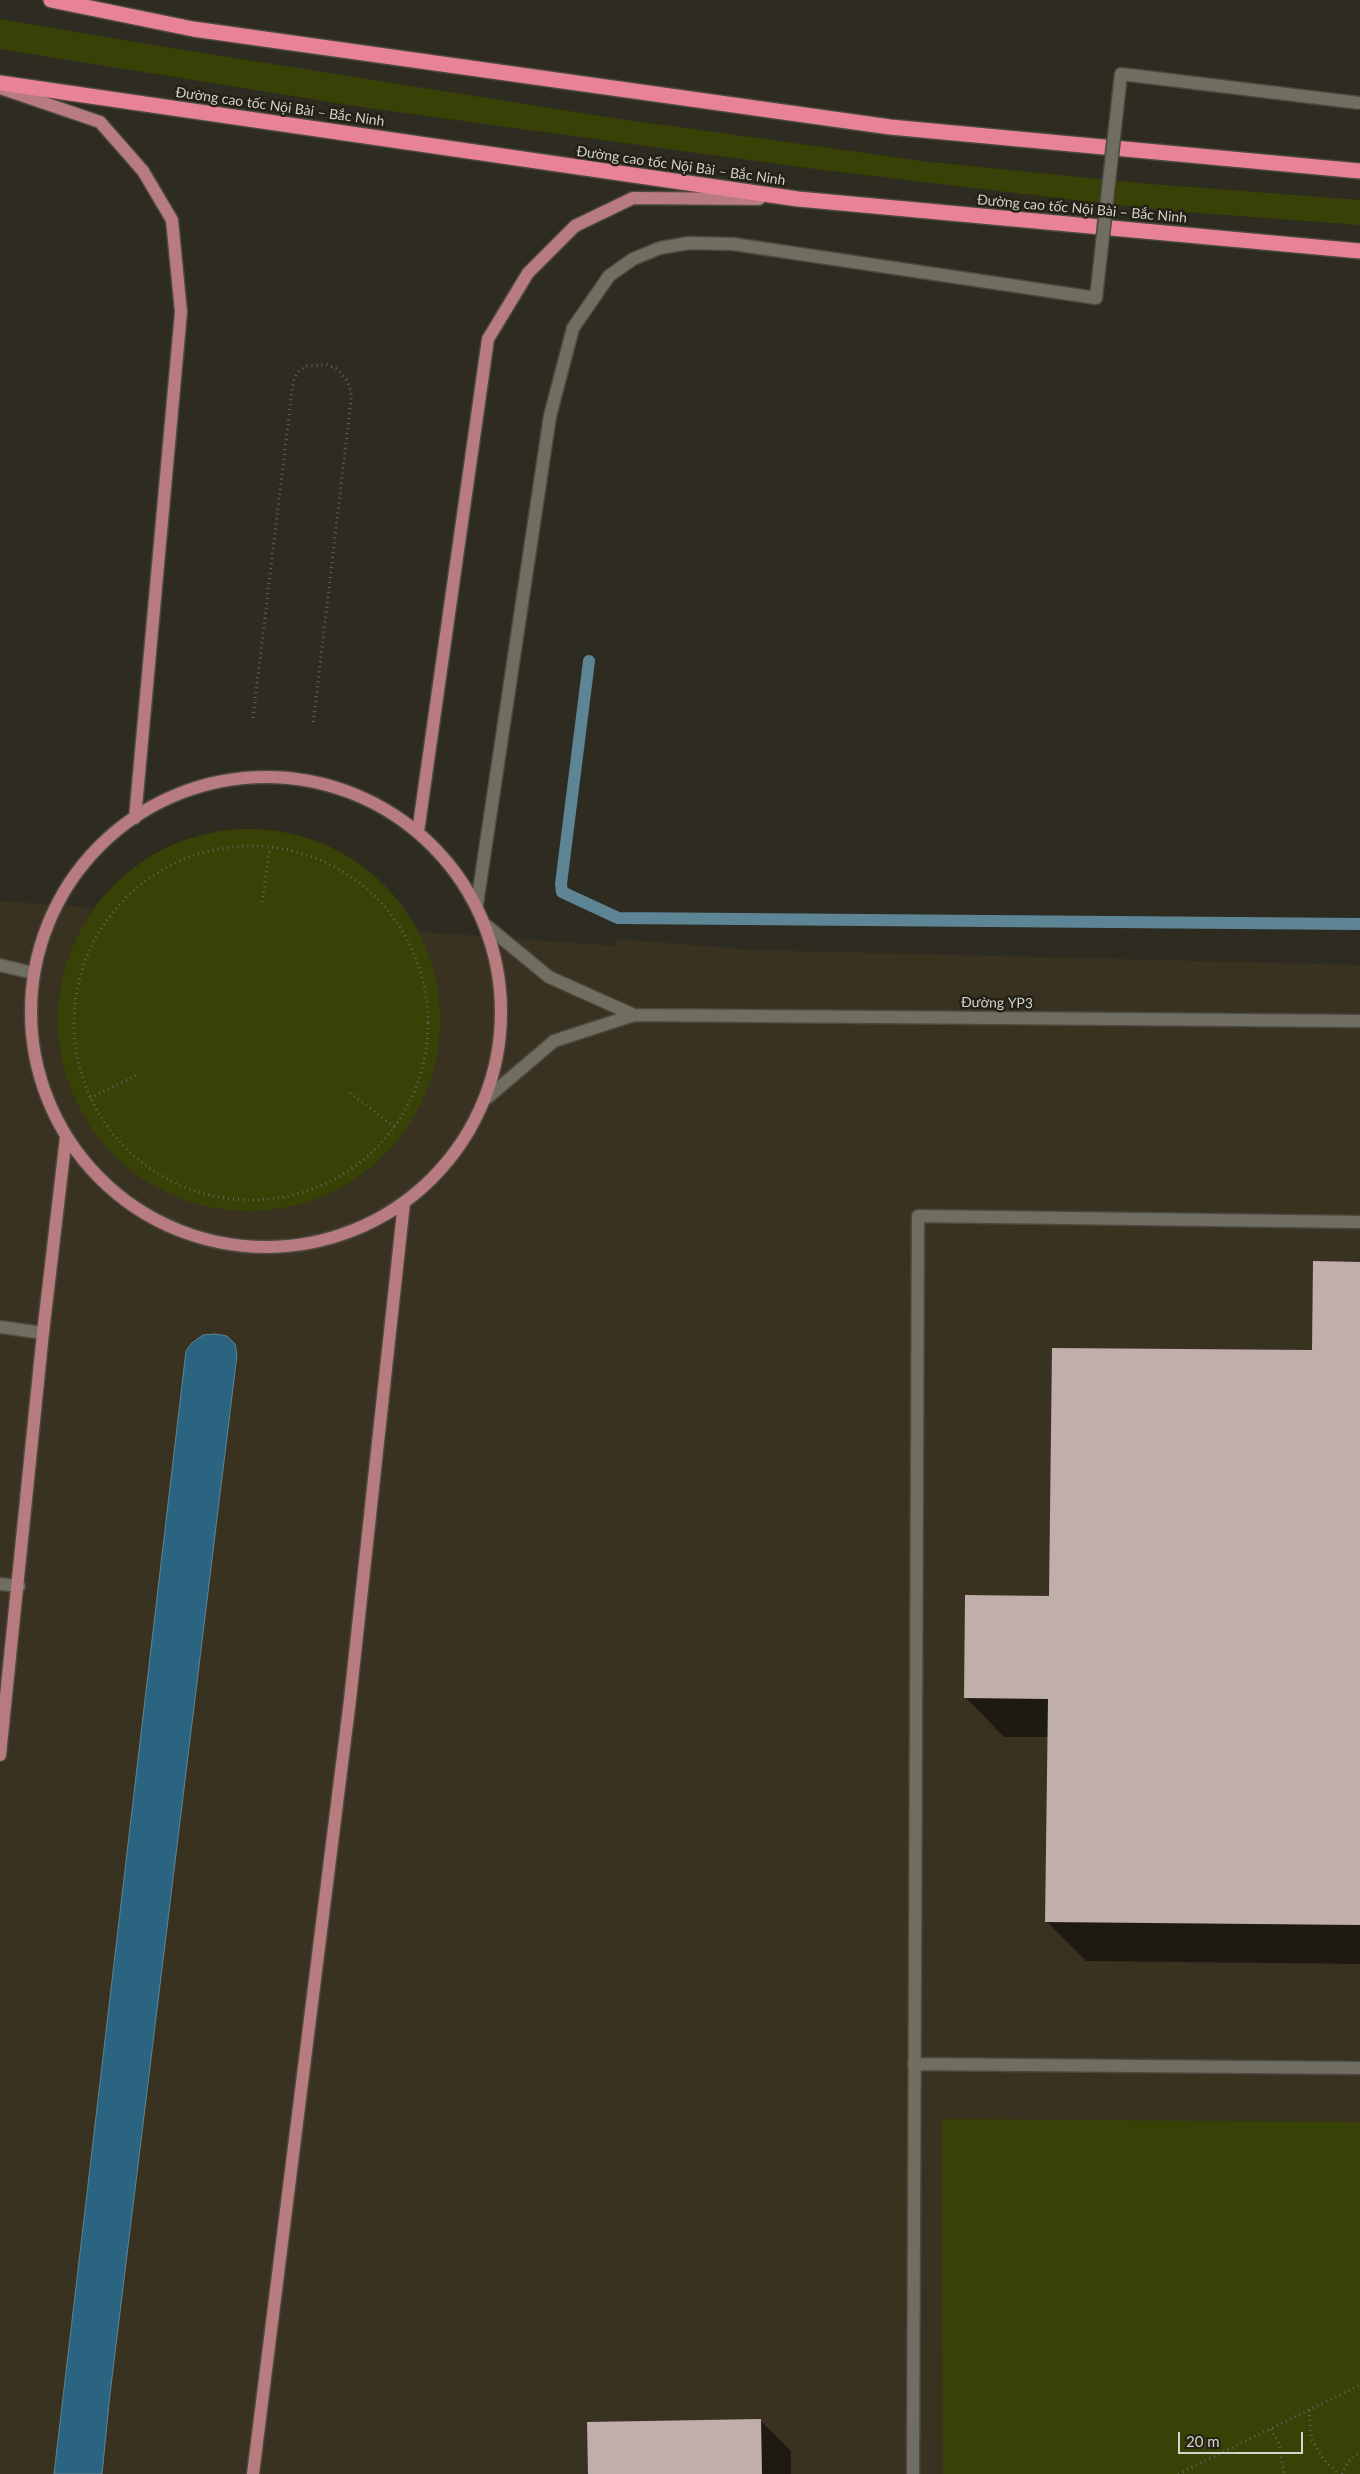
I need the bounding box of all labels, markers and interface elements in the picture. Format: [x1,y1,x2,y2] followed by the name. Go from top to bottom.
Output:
[175,84,385,130] street label: Đường cao tốc Nội Bài – Bắc Ninh
[576,143,786,189] street label: Đường cao tốc Nội Bài – Bắc Ninh
[976,191,1188,227] street label: Đường cao tốc Nội Bài – Bắc Ninh
[961,994,1033,1012] street label: Đường YP3
[1180,2422,1305,2454] scale bar
[1186,2432,1220,2450] text: 20 m

